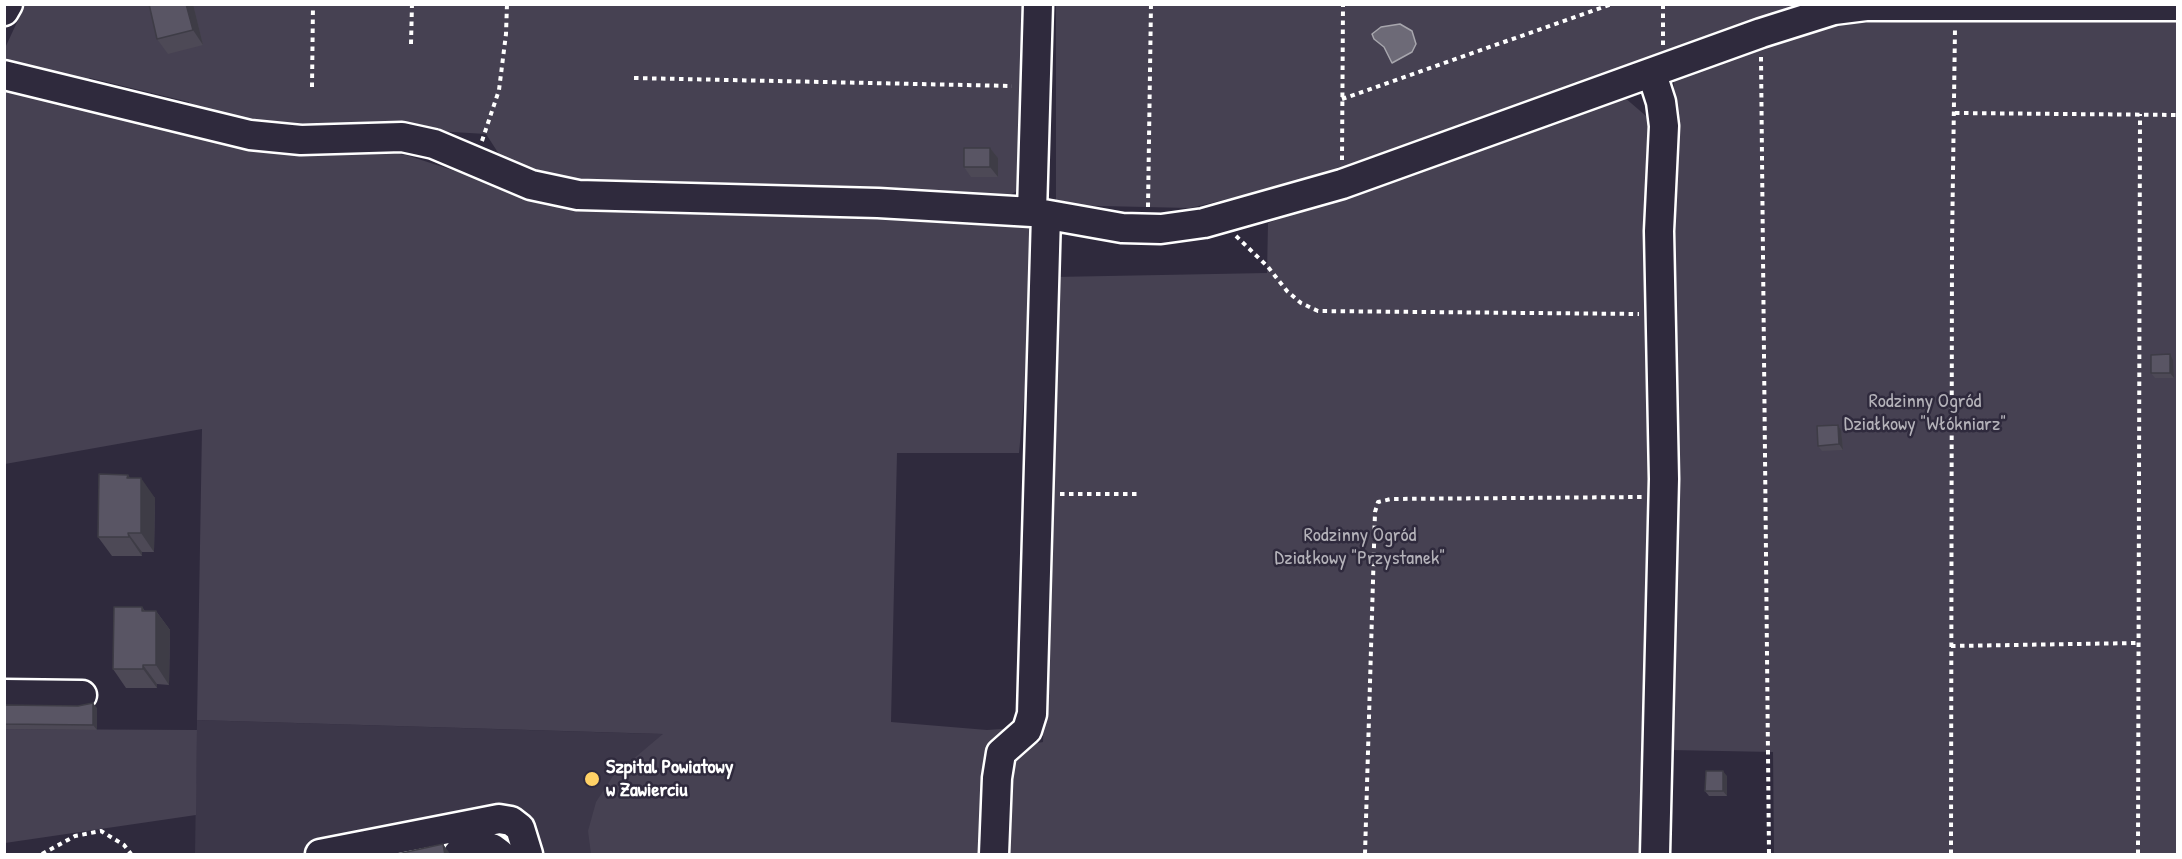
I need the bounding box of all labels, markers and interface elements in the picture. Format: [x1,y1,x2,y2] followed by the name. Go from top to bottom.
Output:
[1844,390,2006,437] park label: Rodzinny Ogród Działkowy "Włókniarz"
[1275,524,1445,571] park label: Rodzinny Ogród Działkowy "Przystanek"
[606,756,733,803] place label: Szpital Powiatowy w Zawierciu
[583,770,601,788] marker: Szpital Powiatowy w Zawierciu

